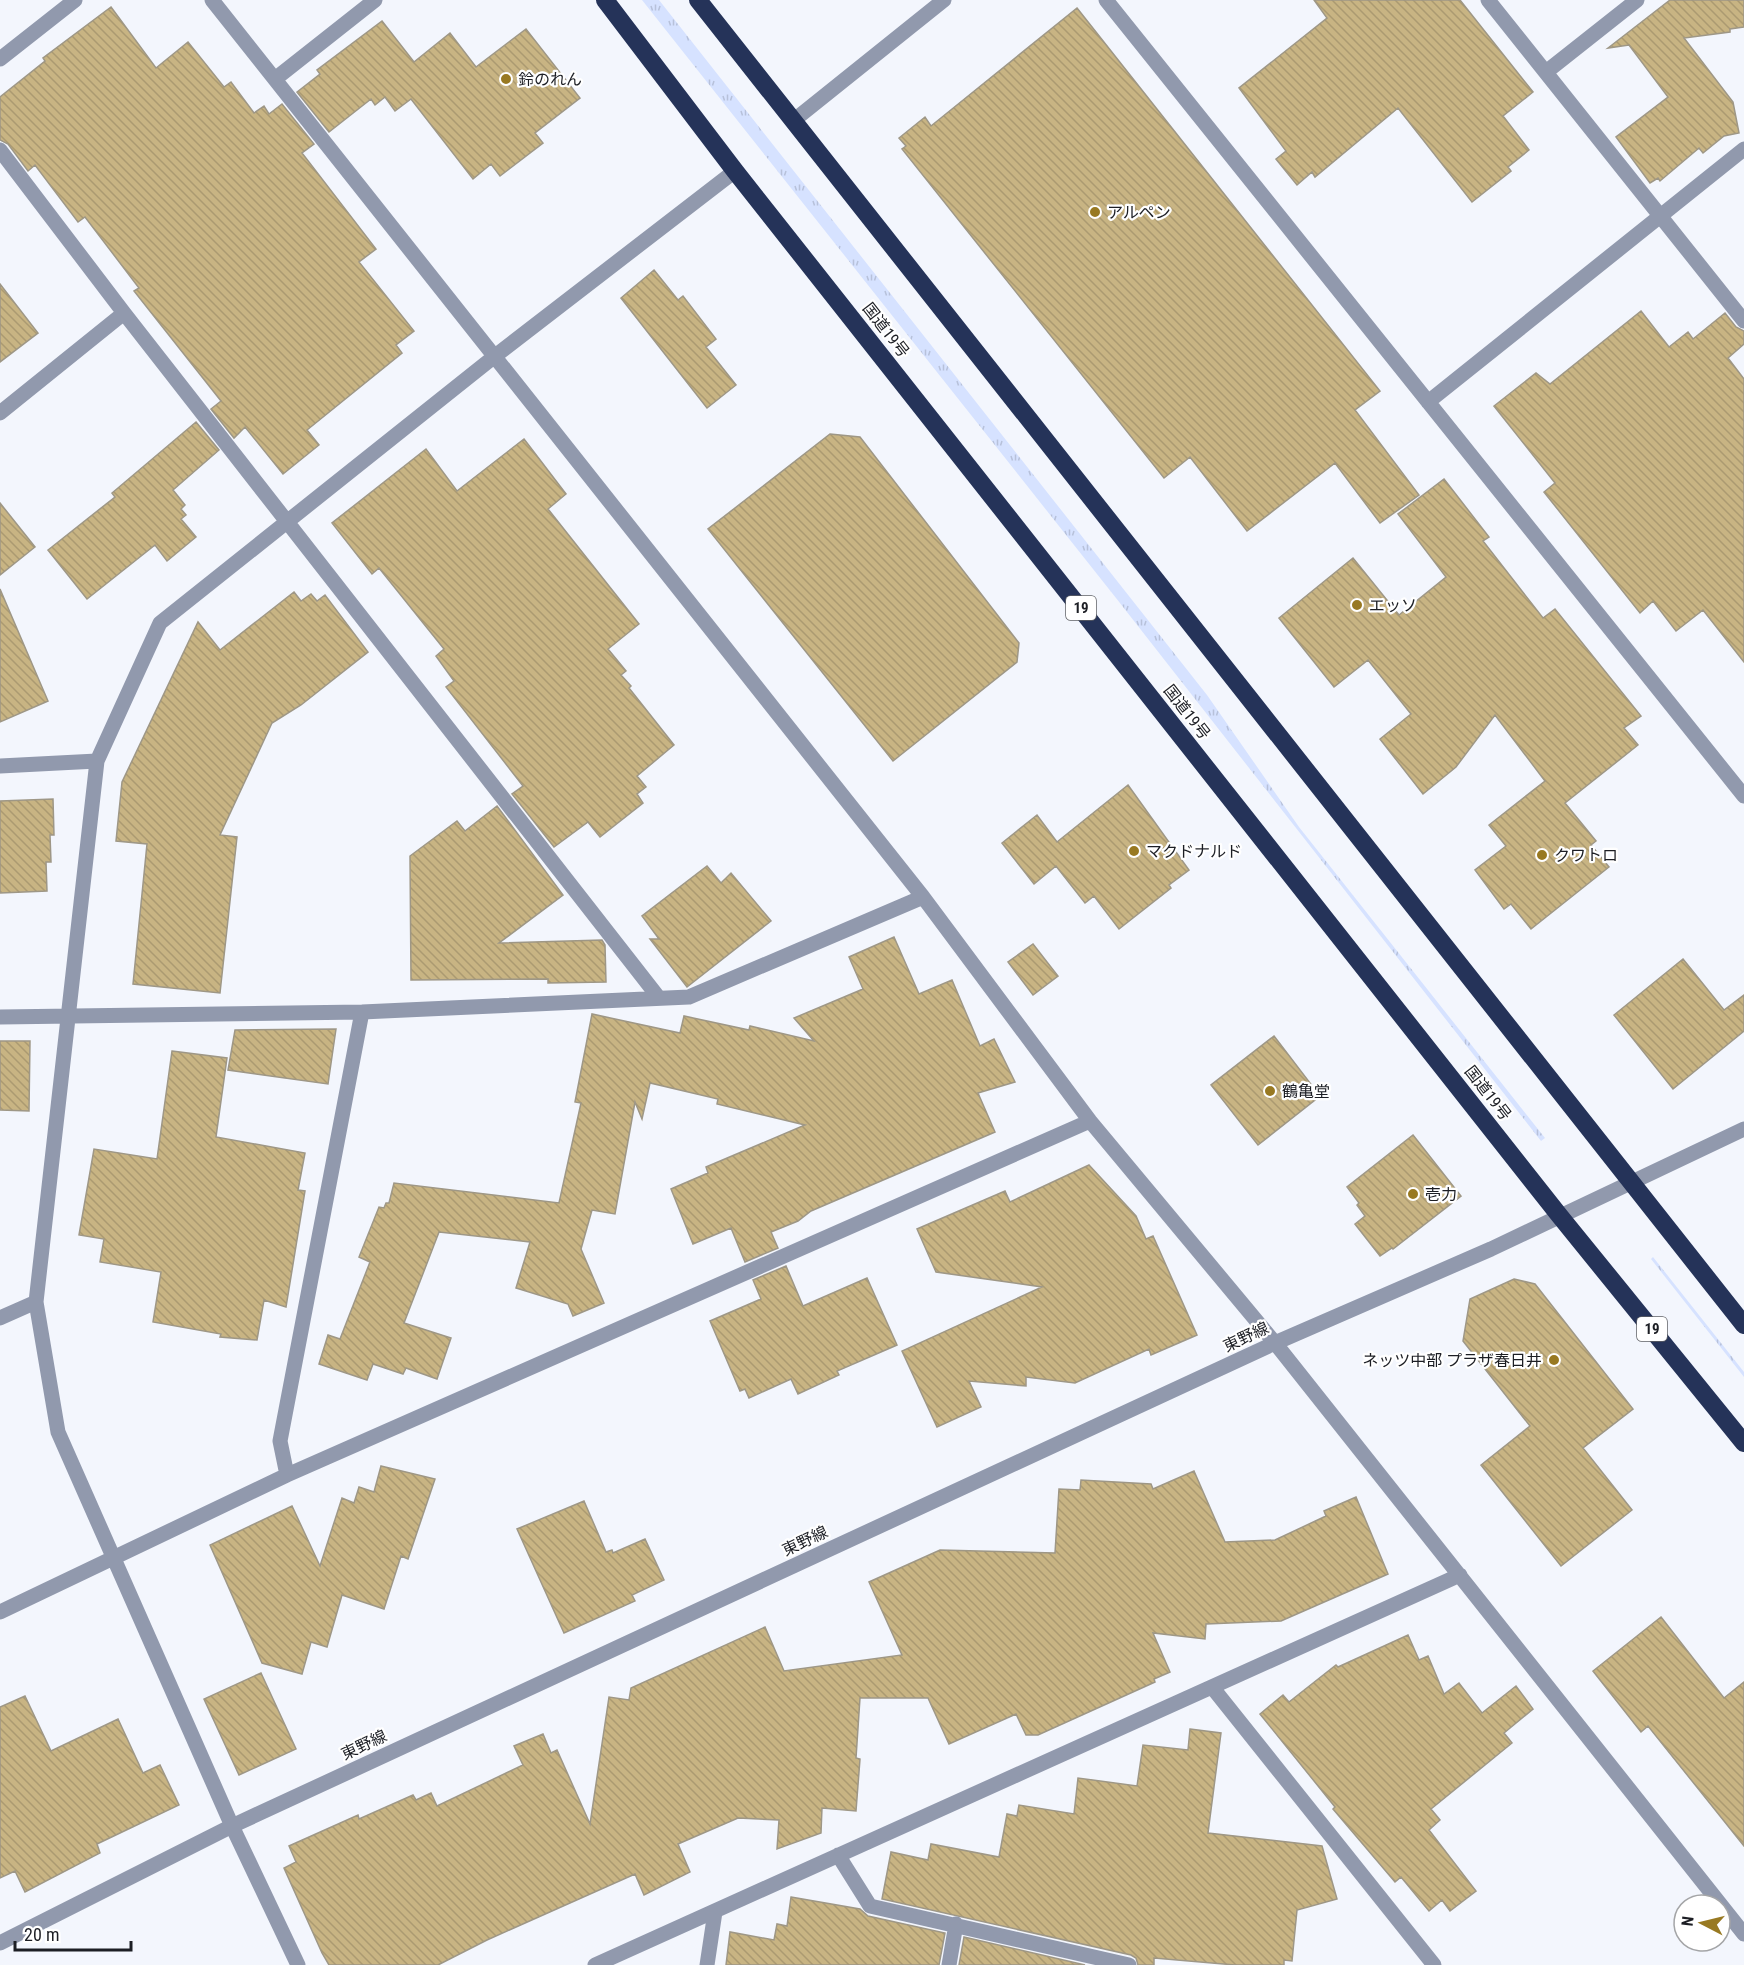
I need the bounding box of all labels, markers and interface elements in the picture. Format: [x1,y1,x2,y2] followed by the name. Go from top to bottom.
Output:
[518,70,582,89] place label: 鈴のれん
[499,72,513,86] marker: 鈴のれん
[1107,203,1171,222] place label: アルペン
[1088,205,1102,219] marker: アルペン
[859,299,913,361] street label: 国道19号
[1066,596,1096,620] road number: 19
[1369,596,1417,615] place label: エッソ
[1350,598,1364,612] marker: エッソ
[1160,681,1214,743] street label: 国道19号
[1146,842,1242,861] place label: マクドナルド
[1127,844,1141,858] marker: マクドナルド
[1554,846,1618,865] place label: クワトロ
[1535,848,1549,862] marker: クワトロ
[1461,1062,1515,1124] street label: 国道19号
[1282,1082,1330,1101] place label: 鶴亀堂
[1263,1084,1277,1098] marker: 鶴亀堂
[1425,1185,1457,1204] place label: 壱力
[1406,1187,1420,1201] marker: 壱力
[1637,1317,1667,1341] road number: 19
[1220,1318,1272,1356] street label: 東野線
[1362,1351,1542,1370] place label: ネッツ中部 プラザ春日井
[1547,1353,1561,1367] marker: ネッツ中部 プラザ春日井
[779,1522,831,1560] street label: 東野線
[338,1726,390,1764] street label: 東野線
[1672,1893,1732,1953] north arrow
[15,1914,130,1952] scale bar
[1678,1915,1698,1927] text: N
[24,1924,59,1945] text: 20 m

